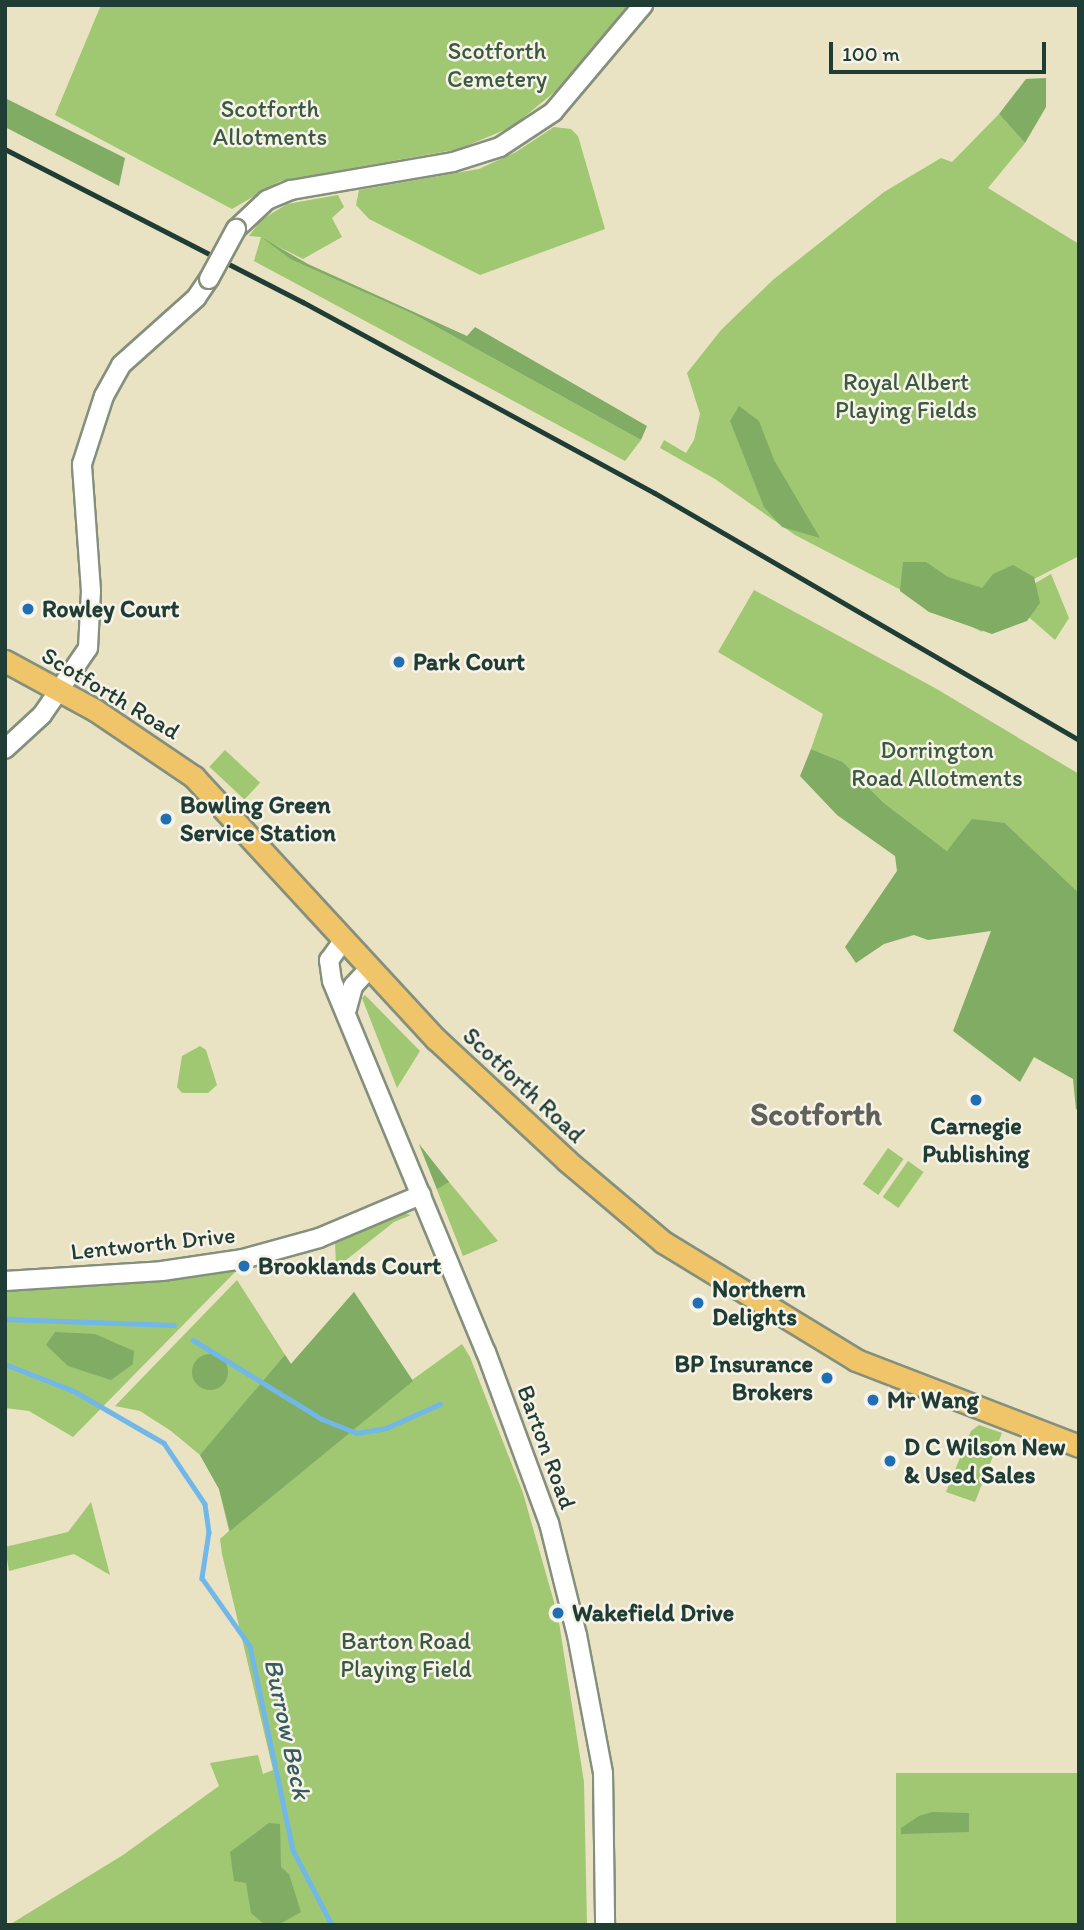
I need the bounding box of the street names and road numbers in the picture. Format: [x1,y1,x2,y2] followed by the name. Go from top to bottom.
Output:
[37,641,185,745] street label: Scotforth Road
[457,1021,591,1149] street label: Scotforth Road
[69,1220,237,1266] street label: Lentworth Drive
[511,1381,583,1513] street label: Barton Road

